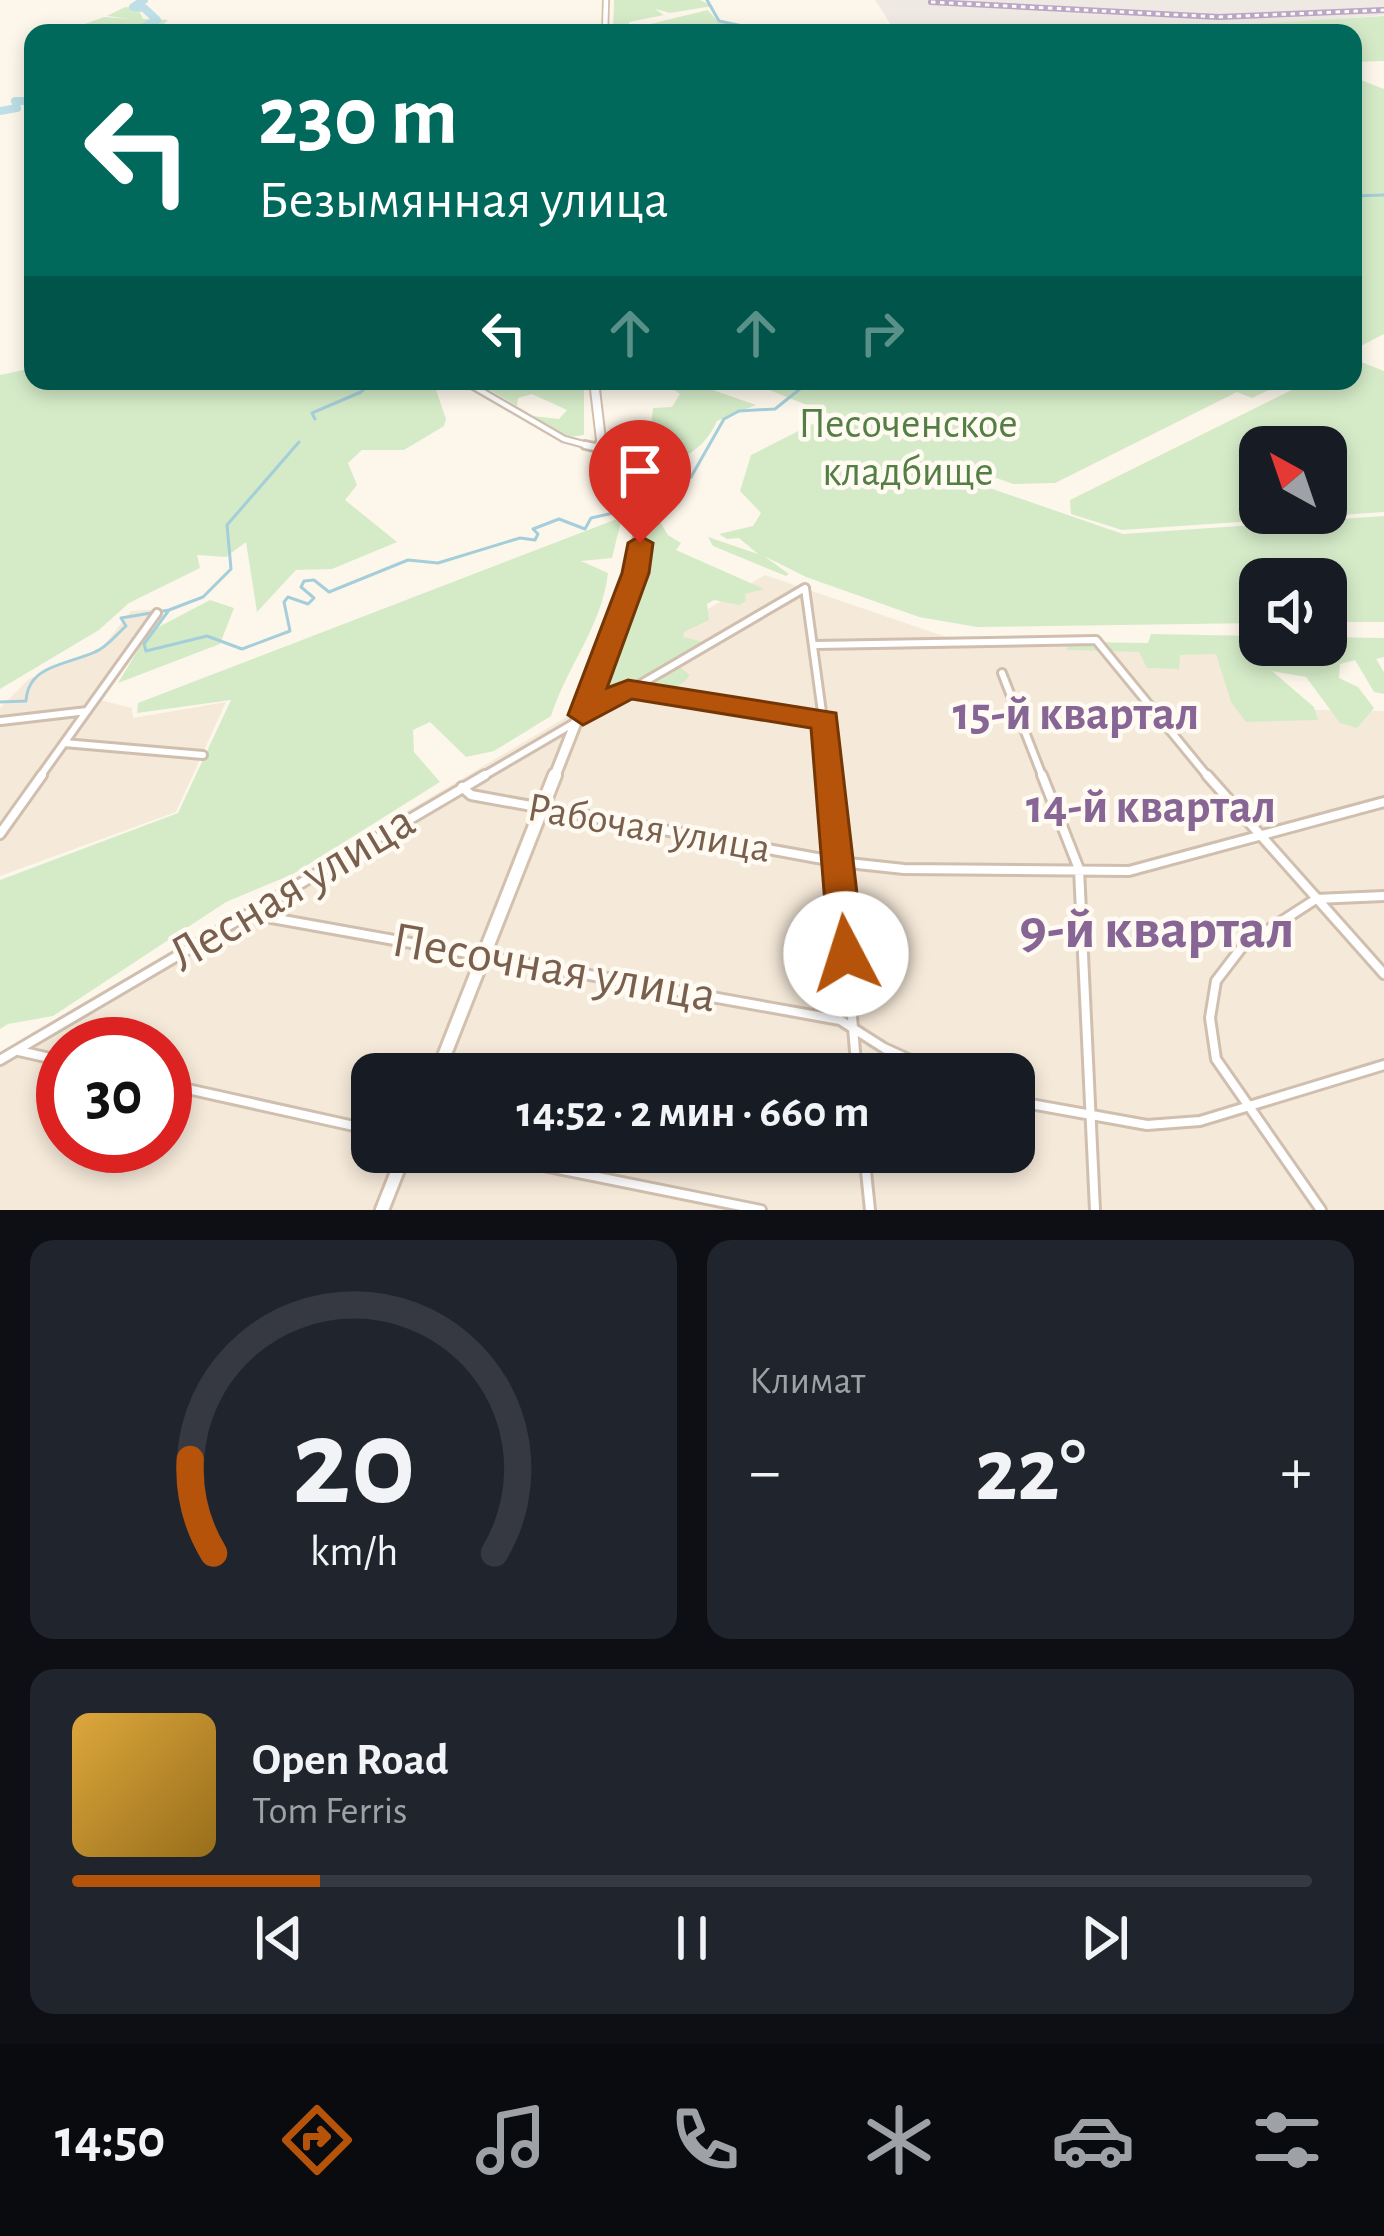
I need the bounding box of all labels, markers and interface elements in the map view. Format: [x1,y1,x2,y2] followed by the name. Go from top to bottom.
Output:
[60,72,216,228] icon: left
[258,76,458,160] text: 230 m
[258,174,669,228] text: Безымянная улица
[471,300,537,366] icon: left
[597,300,663,366] icon: ahead
[723,300,789,366] icon: ahead
[849,300,915,366] icon: right
[798,403,1018,493] park label: Песоченское кладбище
[589,420,691,543] pin
[1239,426,1347,534] north arrow
[1239,426,1347,666] map controls
[607,438,673,504] icon: arrive
[1239,558,1347,666] button: sound
[953,691,1199,739] district label: 15-й квартал
[1026,784,1276,832] district label: 14-й квартал
[524,786,774,870] street label: Рабочая улица
[160,795,424,981] street label: Лесная улица
[783,891,909,1017] position arrow
[1019,901,1295,958] district label: 9-й квартал
[388,914,720,1022] street label: Песочная улица
[36,1017,192,1173] speed limit sign: 30
[517,1090,869,1135] text: 14:52 · 2 мин · 660 m
[749,1362,865,1401] text: Климат
[292,1402,415,1527] text: 20
[975,1427,1086,1517] text: 22°
[749,1439,781,1505] text: −
[1280,1439,1312,1505] text: +
[309,1530,398,1573] text: km/h
[252,1738,449,1783] text: Open Road
[252,1792,408,1831] text: Tom Ferris
[246,1905,312,1971] icon: previous
[659,1905,725,1971] icon: pause
[1072,1905,1138,1971] icon: next
[275,2098,359,2182] icon: directions
[469,2098,553,2182] icon: music
[663,2098,747,2182] icon: phone
[857,2098,941,2182] icon: climate
[1051,2098,1135,2182] icon: car
[1245,2098,1329,2182] icon: filters
[55,2113,165,2167] text: 14:50

